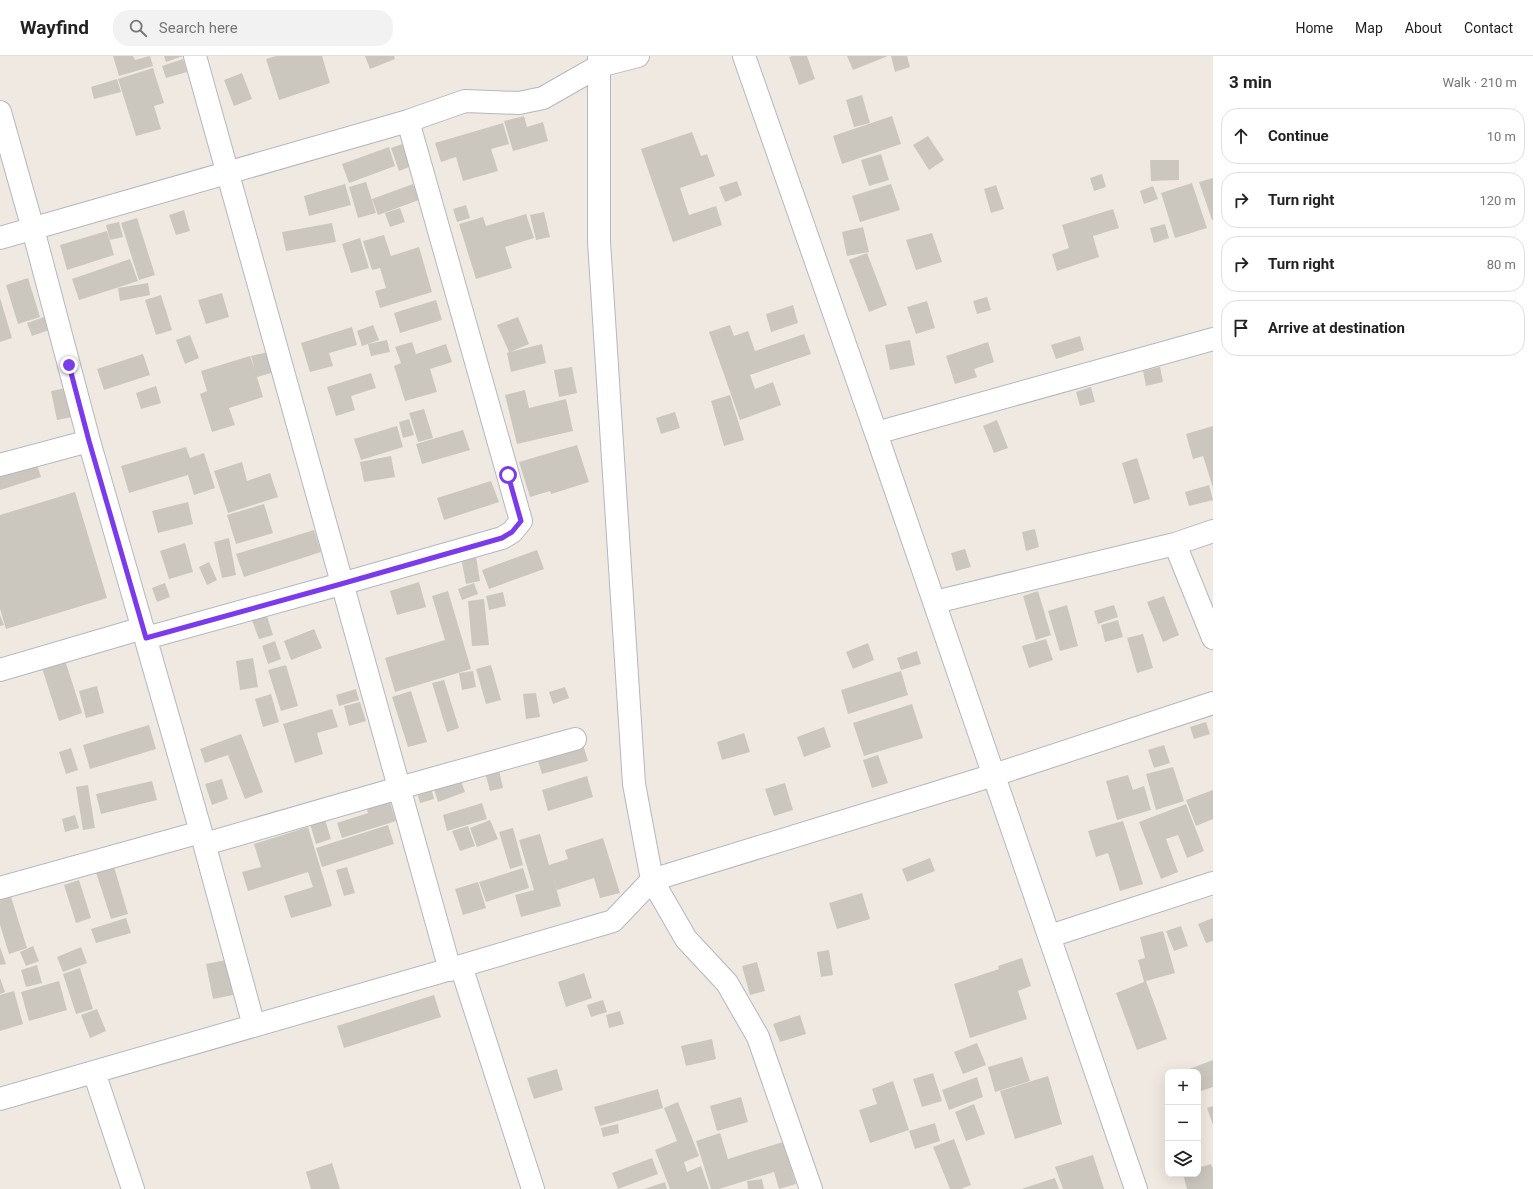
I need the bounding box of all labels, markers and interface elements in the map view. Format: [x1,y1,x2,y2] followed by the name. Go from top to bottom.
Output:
[113,10,393,46] search box
[20,16,89,39] text: Wayfind
[127,17,149,39] icon: search
[159,19,238,37] text: Search here
[1295,20,1333,36] text: Home
[1355,20,1383,36] text: Map
[1405,20,1442,36] text: About
[1464,20,1513,36] text: Contact
[1229,72,1272,92] text: 3 min
[1442,75,1517,90] text: Walk · 210 m
[1230,125,1252,147] icon: ahead
[1268,127,1329,145] text: Continue
[1487,129,1516,144] text: 10 m
[1230,189,1252,211] icon: right
[1268,191,1334,209] text: Turn right
[1479,193,1516,208] text: 120 m
[1230,253,1252,275] icon: right
[1268,255,1334,273] text: Turn right
[1487,257,1516,272] text: 80 m
[1230,317,1252,339] icon: arrive
[1268,319,1405,337] text: Arrive at destination
[60,356,78,374] route end
[499,466,517,484] route start
[1165,1069,1201,1177] map controls
[1165,1069,1201,1105] button: +
[1165,1105,1201,1141] button: −
[1165,1141,1201,1177] button: layers

